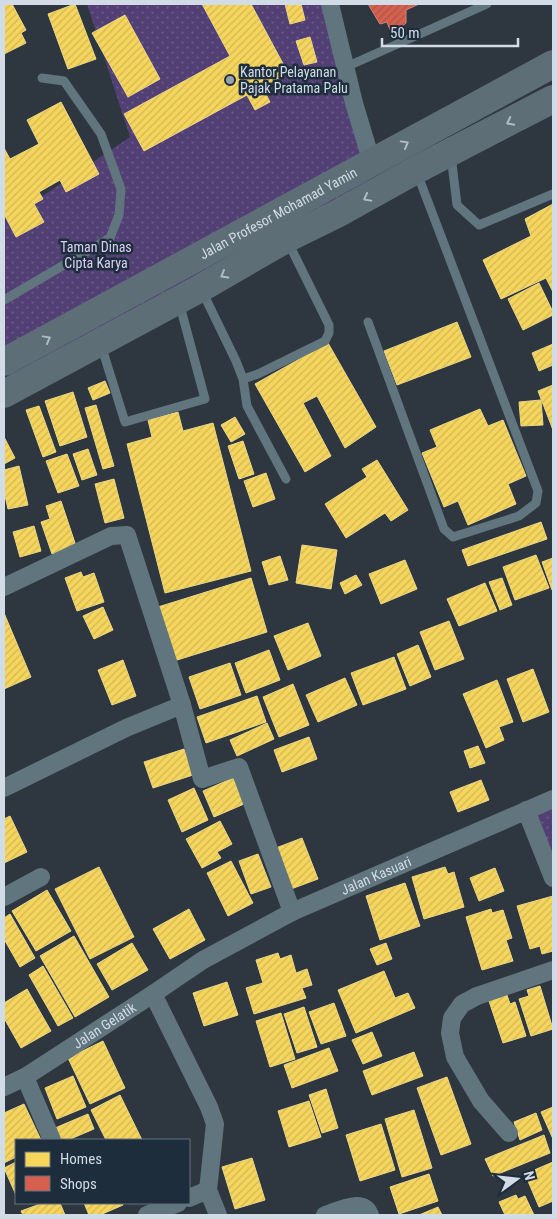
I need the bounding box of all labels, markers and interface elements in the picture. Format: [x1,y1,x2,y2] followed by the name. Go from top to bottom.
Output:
[382,15,518,47] scale bar
[390,24,420,42] text: 50 m
[240,64,348,96] place label: Kantor Pelayanan Pajak Pratama Palu
[224,74,236,86] marker: Kantor Pelayanan Pajak Pratama Palu
[506,115,515,125] one-way arrow
[400,141,409,151] one-way arrow
[197,164,360,262] street label: Jalan Profesor Mohamad Yamin
[363,192,372,202] one-way arrow
[60,239,132,271] park label: Taman Dinas Cipta Karya
[220,269,229,279] one-way arrow
[41,335,50,345] one-way arrow
[338,853,414,898] street label: Jalan Kasuari
[70,999,140,1052] street label: Jalan Gelatik
[15,1139,190,1204] legend
[60,1150,102,1168] text: Homes
[492,1154,542,1204] north arrow
[521,1169,538,1182] text: N
[60,1175,97,1193] text: Shops

